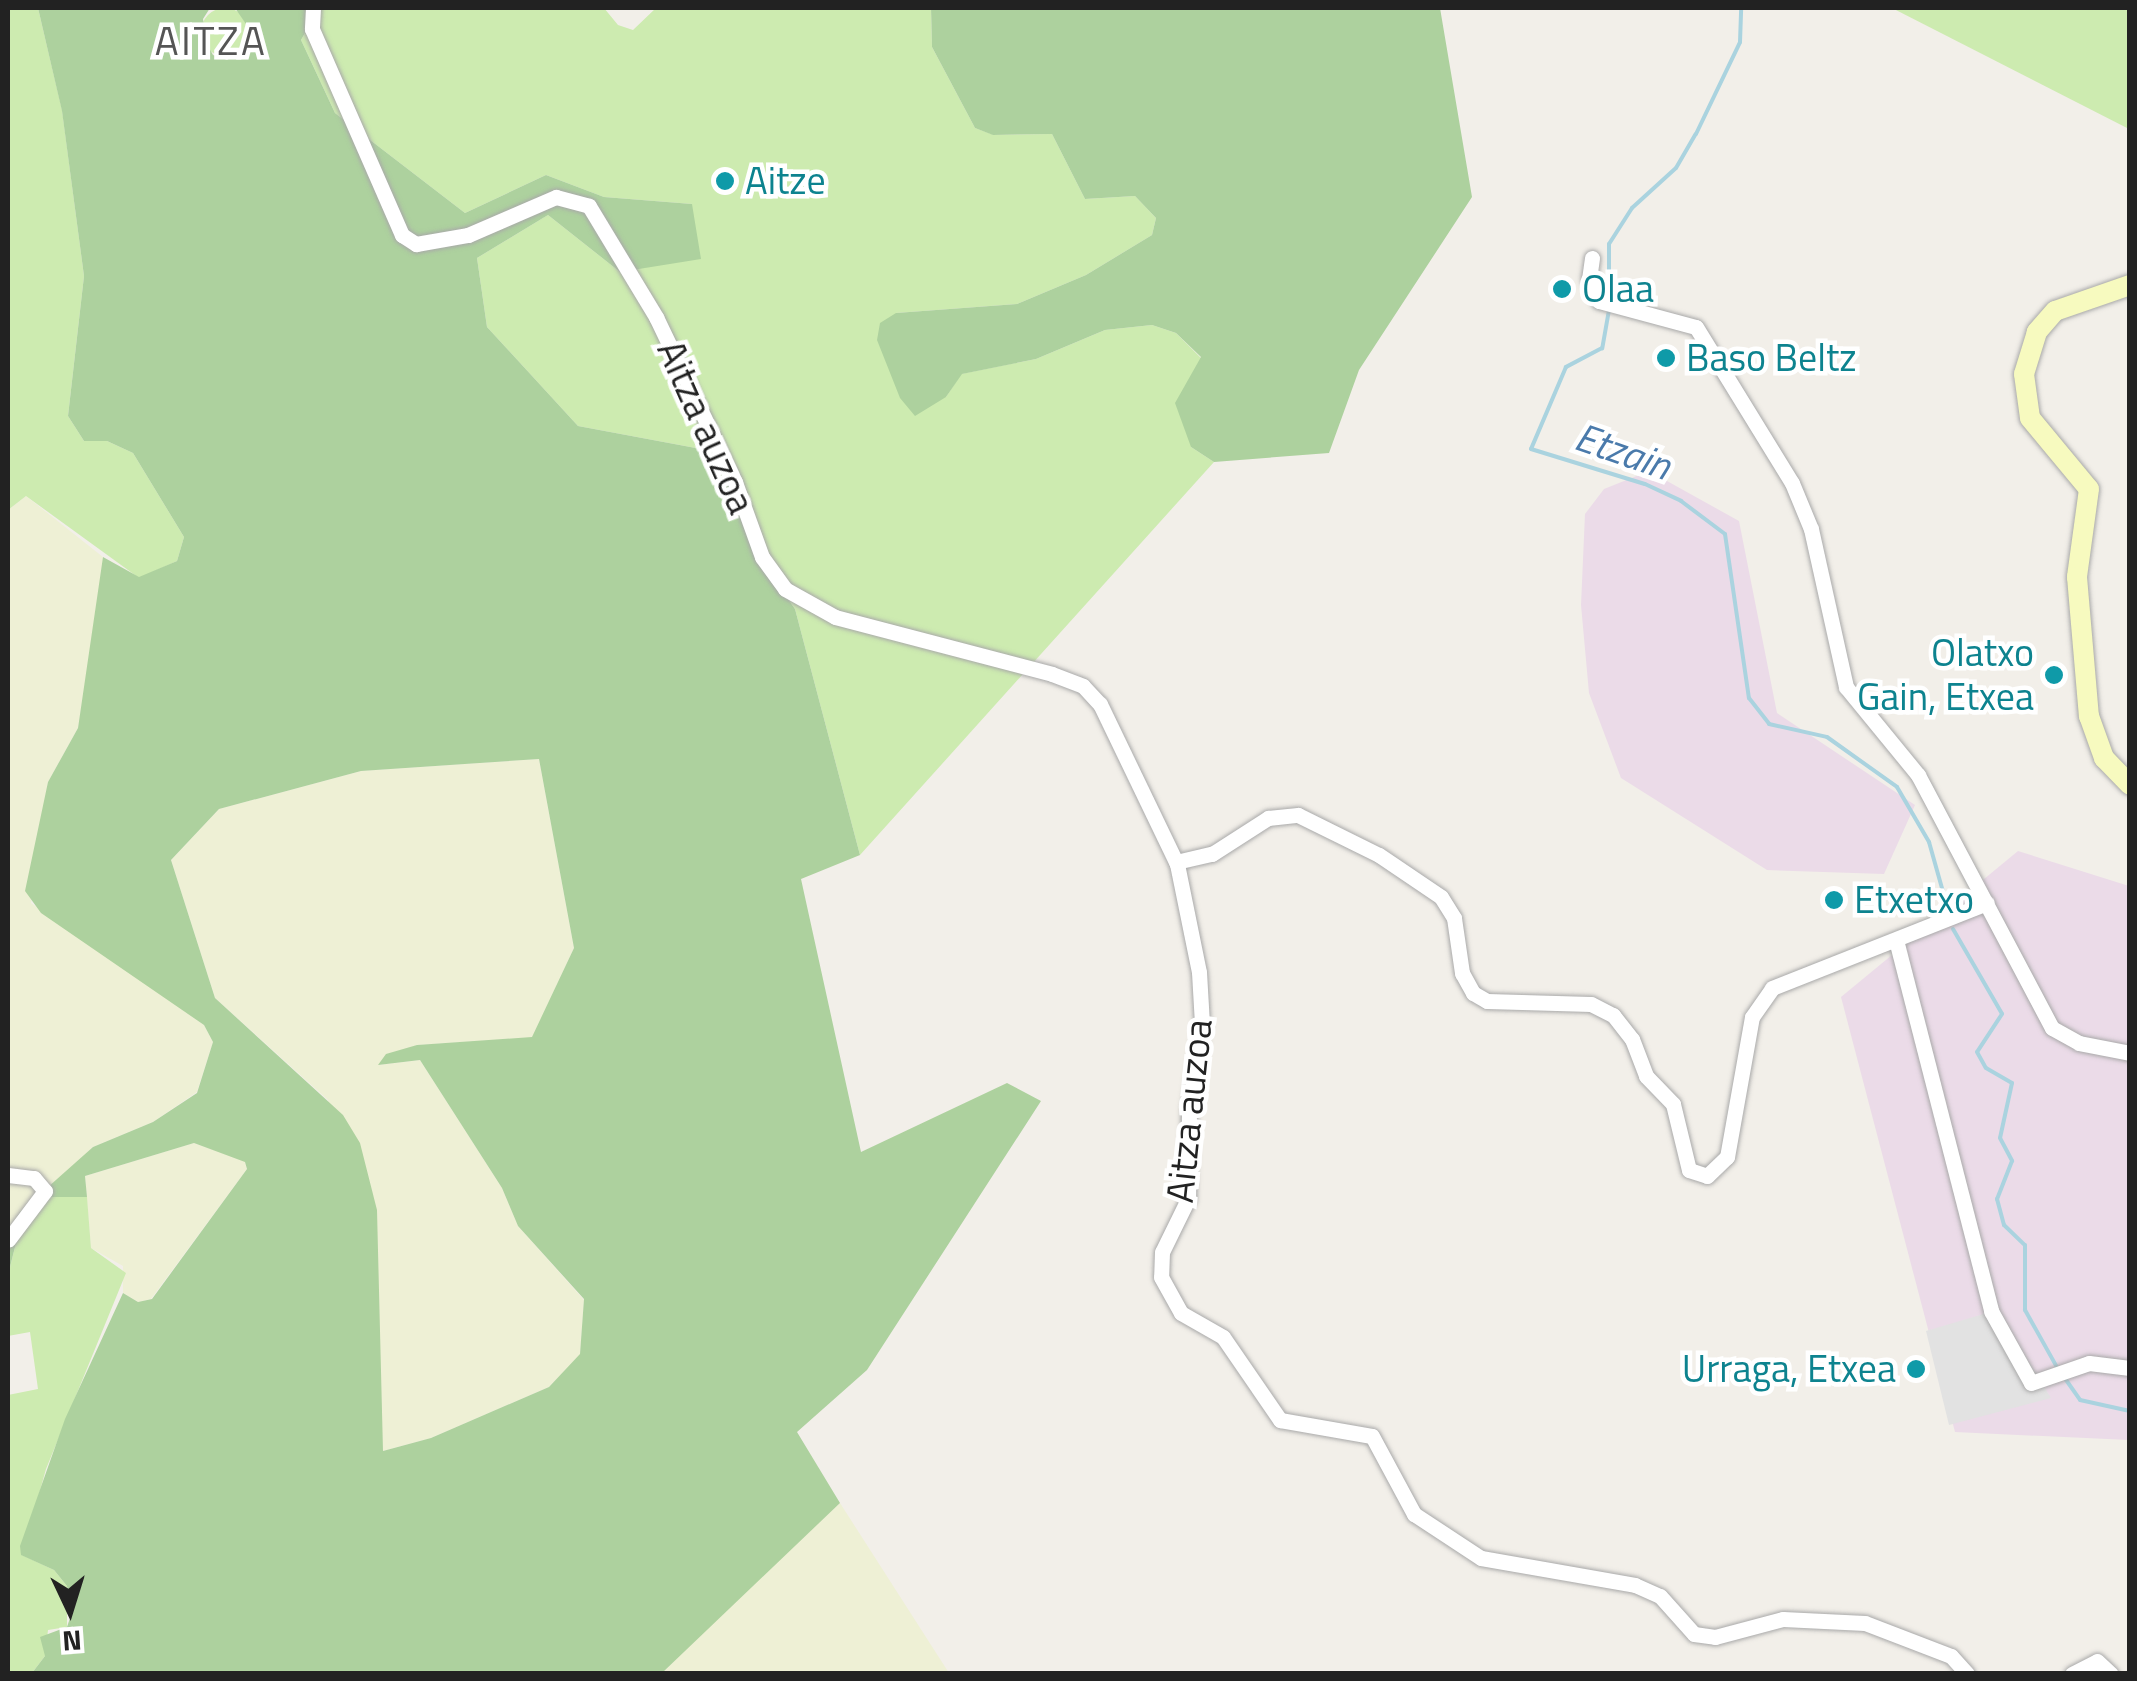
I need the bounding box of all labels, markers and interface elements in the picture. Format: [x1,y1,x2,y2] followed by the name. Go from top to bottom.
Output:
[155,17,267,65] district label: AITZA
[745,158,826,204] place label: Aitze
[714,170,736,192] marker: Aitze
[1582,266,1654,312] place label: Olaa
[1551,278,1573,300] marker: Olaa
[648,333,764,521] street label: Aitza auzoa
[1686,335,1857,381] place label: Baso Beltz
[1655,347,1677,369] marker: Baso Beltz
[1569,412,1677,490] water label: Etzain
[1857,630,2034,719] place label: Olatxo Gain, Etxea
[2043,664,2065,686] marker: Olatxo Gain, Etxea
[1854,877,1974,923] place label: Etxetxo
[1823,889,1845,911] marker: Etxetxo
[1157,1017,1221,1205] street label: Aitza auzoa
[1682,1346,1896,1392] place label: Urraga, Etxea
[1905,1358,1927,1380] marker: Urraga, Etxea
[20,1561,120,1661] north arrow
[61,1619,83,1664] text: N

